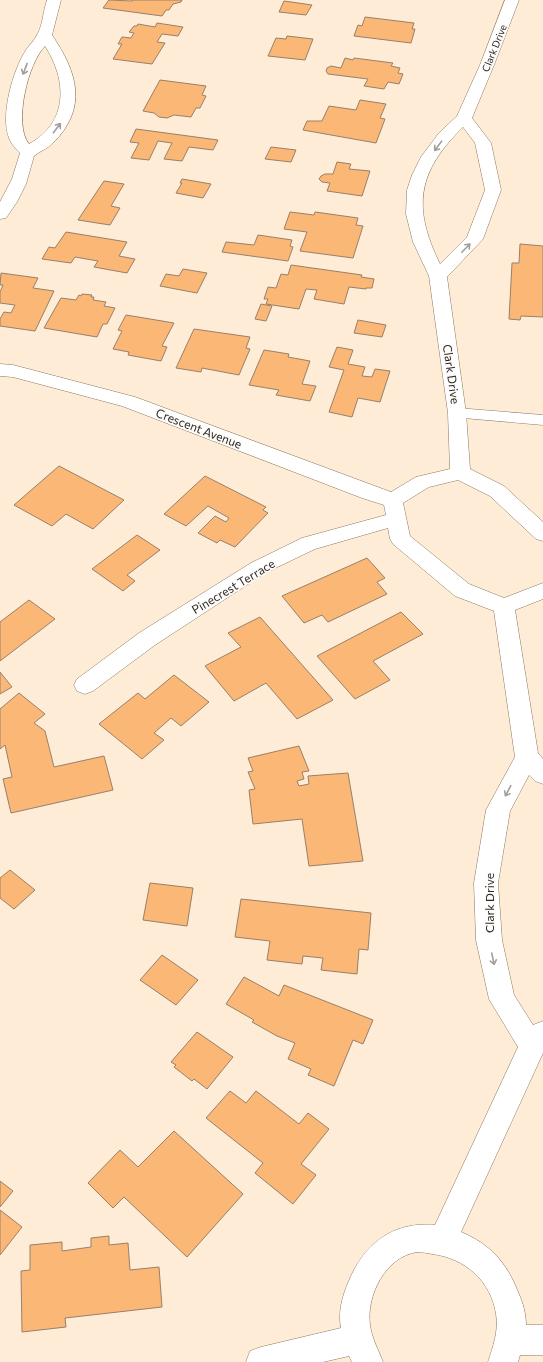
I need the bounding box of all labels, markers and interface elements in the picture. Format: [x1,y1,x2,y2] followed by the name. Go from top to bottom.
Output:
[479,23,509,73] street label: Clark Drive
[20,62,28,74] one-way arrow
[53,122,61,133] one-way arrow
[433,140,442,151] one-way arrow
[461,243,471,253] one-way arrow
[441,343,463,405] street label: Clark Drive
[154,405,244,451] street label: Crescent Avenue
[189,556,277,616] street label: Pinecrest Terrace
[504,785,512,797] one-way arrow
[482,873,496,933] street label: Clark Drive
[490,952,498,965] one-way arrow

